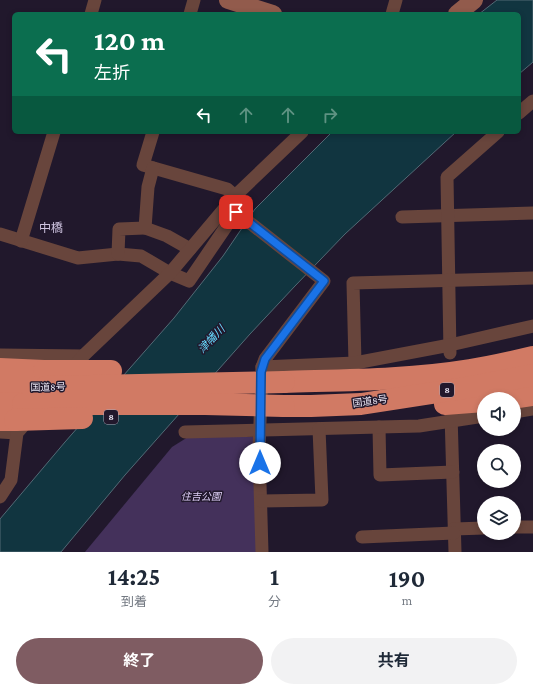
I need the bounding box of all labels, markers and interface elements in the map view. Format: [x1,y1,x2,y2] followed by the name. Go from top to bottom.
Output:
[94,25,165,56] text: 120 m
[28,28,80,80] icon: left
[94,63,130,83] text: 左折
[193,104,215,126] icon: left
[235,104,257,126] icon: ahead
[277,104,299,126] icon: ahead
[319,104,341,126] icon: right
[219,195,253,229] pin
[225,201,247,223] icon: arrive
[39,221,63,235] district label: 中橋
[195,322,227,355] water label: 津幡川
[30,381,66,393] street label: 国道8号
[440,383,454,397] road number: 8
[477,392,521,540] map controls
[477,392,521,436] button: sound
[352,393,388,409] street label: 国道8号
[104,410,118,424] road number: 8
[239,442,281,484] position arrow
[477,444,521,488] button: search
[181,491,223,502] park label: 住吉公園
[477,496,521,540] button: layers
[108,563,160,590] text: 14:25
[270,563,279,590] text: 1
[389,565,425,592] text: 190
[402,593,412,608] text: m
[121,594,147,609] text: 到着
[268,594,281,609] text: 分
[16,638,263,684] button: 終了
[271,638,517,684] button: 共有

